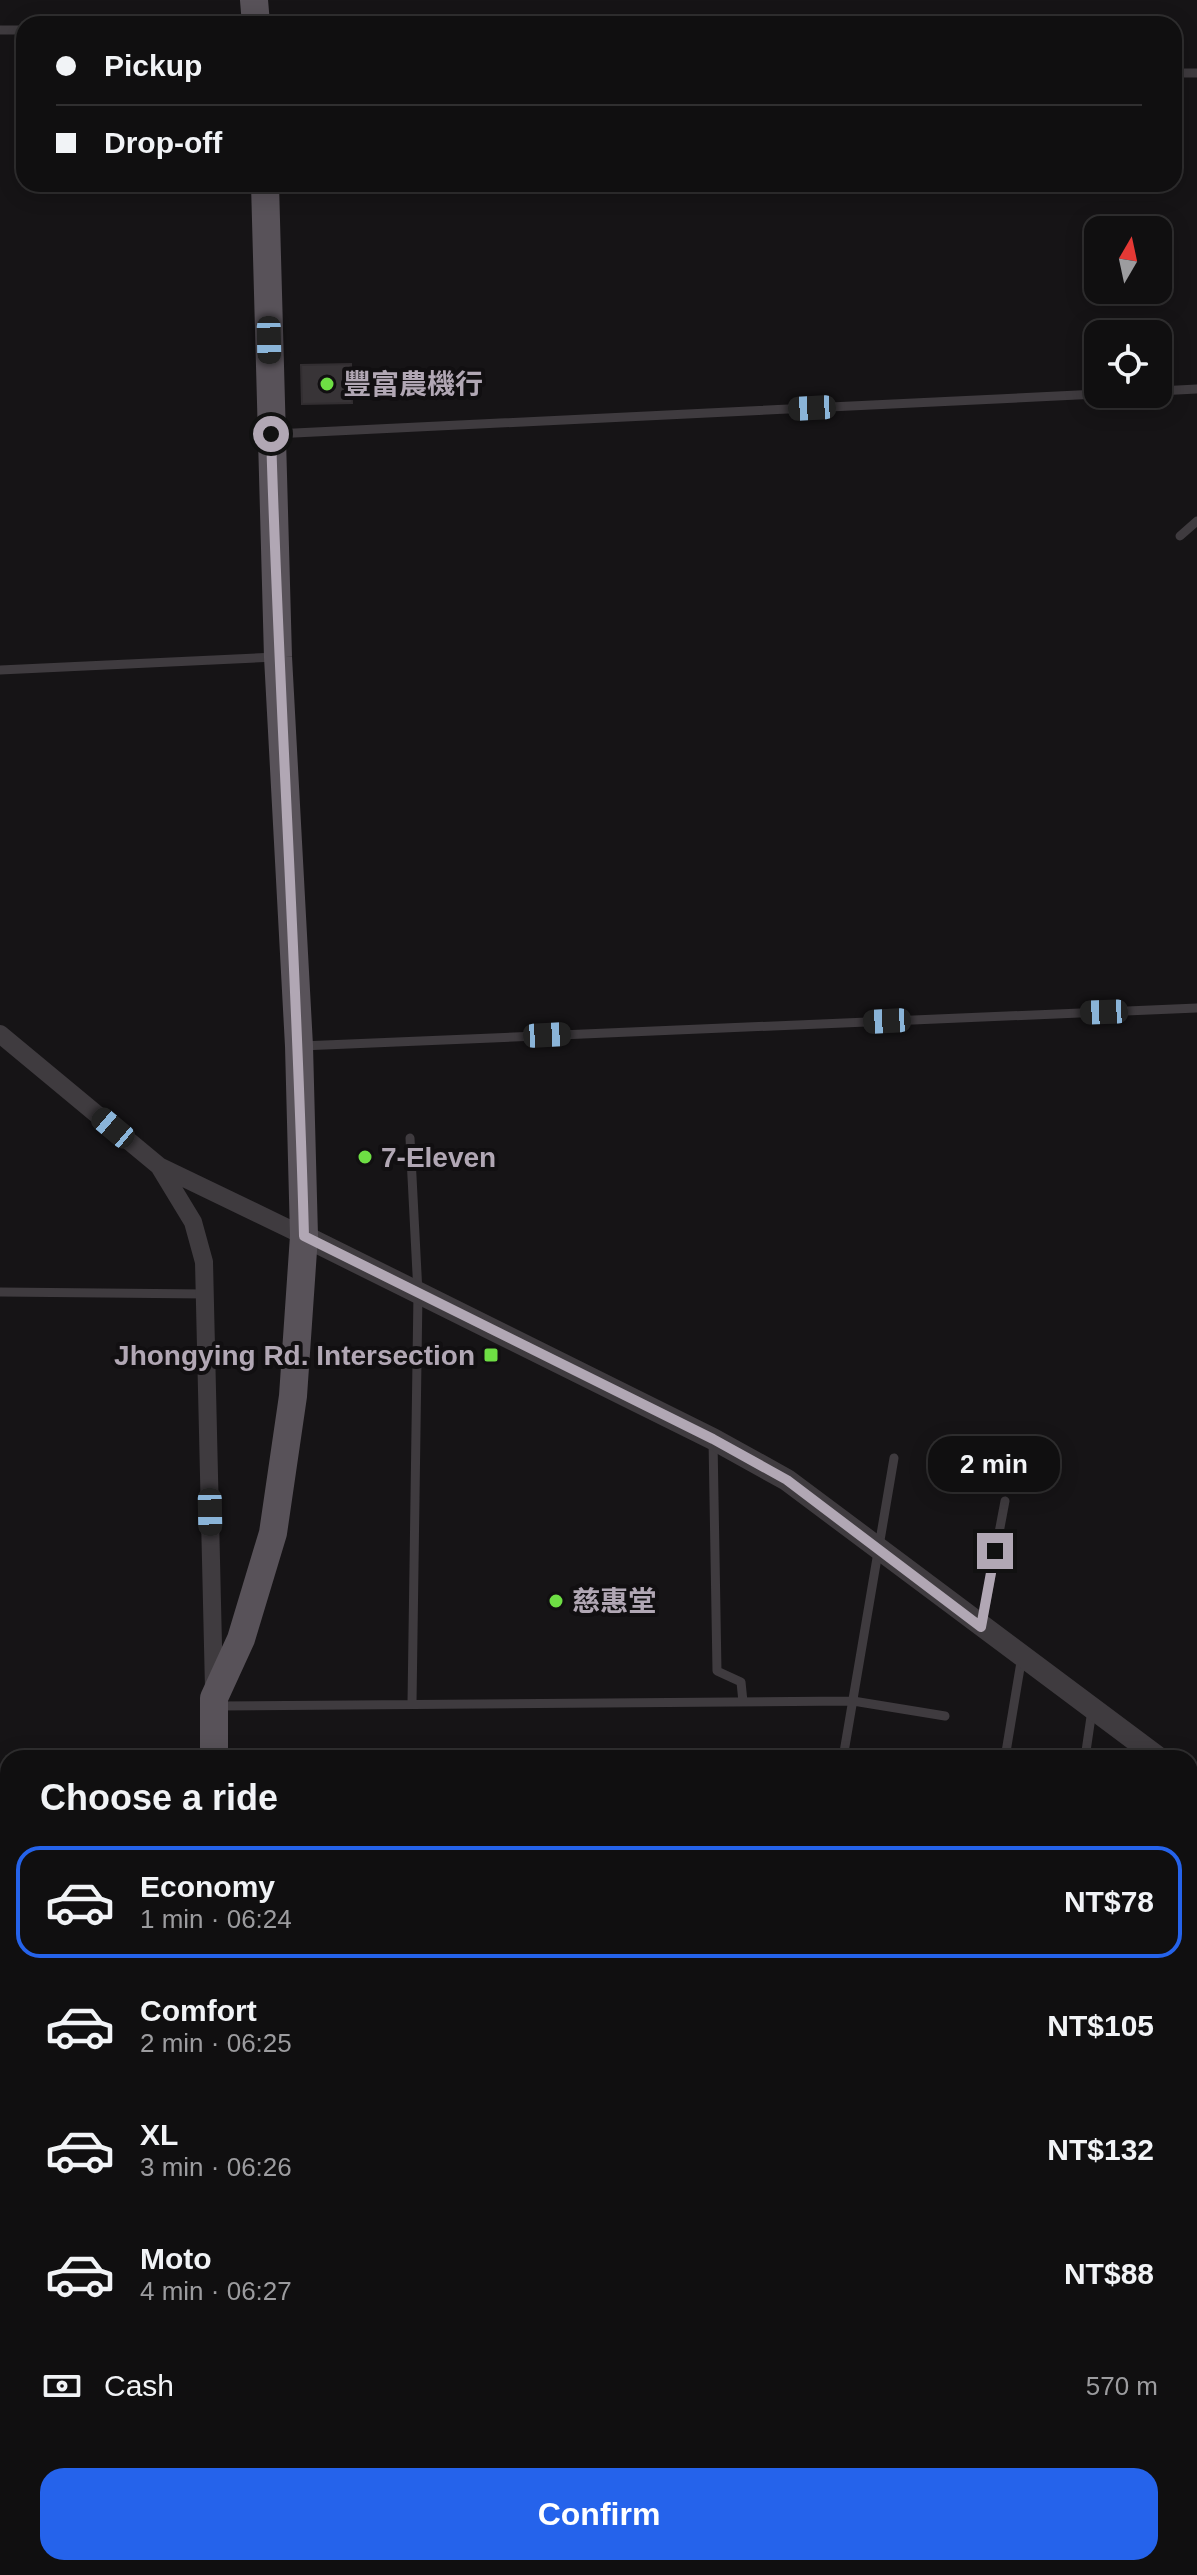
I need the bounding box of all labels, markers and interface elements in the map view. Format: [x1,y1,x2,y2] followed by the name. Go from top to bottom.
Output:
[104,49,202,82] text: Pickup
[104,126,222,159] text: Drop-off
[1084,216,1172,304] north arrow
[1084,216,1172,408] map controls
[257,316,281,364] car
[1084,320,1172,408] button: locate
[343,369,483,400] place label: 豐富農機行
[318,375,336,393] marker: 豐富農機行
[787,395,837,421] car
[253,416,289,452] route start
[1080,999,1128,1025] car
[862,1008,912,1034] car
[522,1022,572,1048] car
[87,1103,139,1153] car
[381,1142,496,1173] place label: 7-Eleven
[356,1148,374,1166] marker: 7-Eleven
[114,1340,475,1371] place label: Jhongying Rd. Intersection
[482,1346,500,1364] marker: Jhongying Rd. Intersection
[929,1435,1061,1491] callout: 2 min
[960,1449,1028,1479] text: 2 min
[198,1488,222,1536] car
[977,1533,1013,1569] route end
[572,1586,656,1617] place label: 慈惠堂
[547,1592,565,1610] marker: 慈惠堂
[40,1777,278,1818] text: Choose a ride
[44,1866,116,1938] icon: car
[140,1870,275,1903] text: Economy
[1064,1885,1154,1918] text: NT$78
[140,1904,292,1934] text: 1 min · 06:24
[44,1990,116,2062] icon: car
[140,1994,257,2027] text: Comfort
[1047,2009,1154,2042] text: NT$105
[140,2028,292,2058] text: 2 min · 06:25
[44,2114,116,2186] icon: car
[140,2118,178,2151] text: XL
[1047,2133,1154,2166] text: NT$132
[140,2152,292,2182] text: 3 min · 06:26
[44,2238,116,2310] icon: car
[140,2242,212,2275] text: Moto
[1064,2257,1154,2290] text: NT$88
[140,2276,292,2306] text: 4 min · 06:27
[40,2364,84,2408] icon: cash
[104,2369,174,2402] text: Cash
[1086,2371,1158,2401] text: 570 m
[40,2468,1158,2560] button: Confirm

